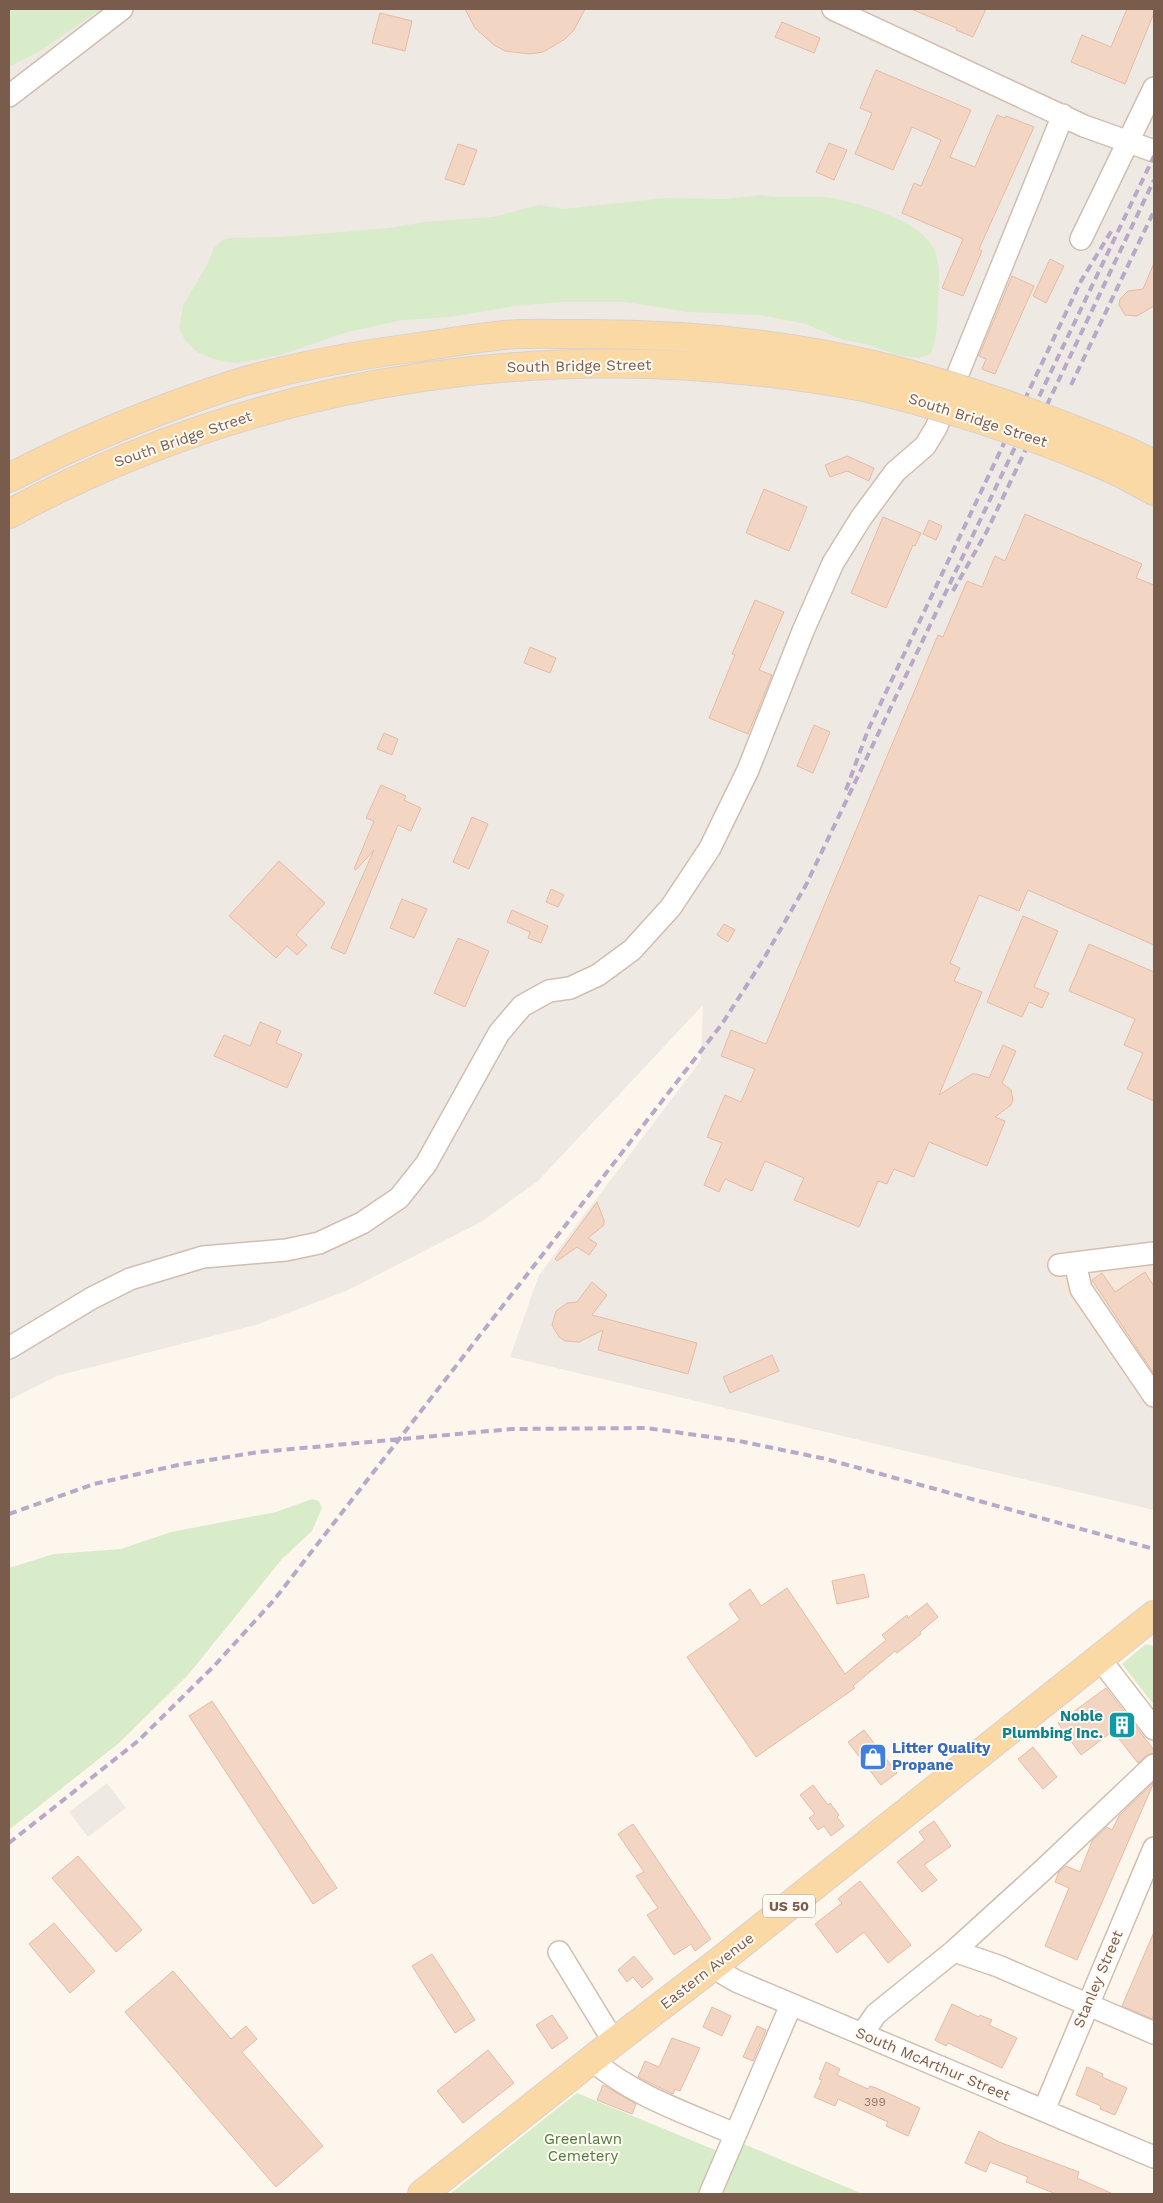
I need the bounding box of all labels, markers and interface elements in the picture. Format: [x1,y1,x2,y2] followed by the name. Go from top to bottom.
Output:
[506,356,652,376] street label: South Bridge Street
[906,389,1050,451] street label: South Bridge Street
[112,407,255,471] street label: South Bridge Street
[1002,1707,1103,1742] place label: Noble Plumbing Inc.
[1107,1710,1137,1740] building icon: Noble Plumbing Inc.
[892,1739,991,1774] place label: Litter Quality Propane
[858,1742,888,1772] shop icon: Litter Quality Propane
[763,1894,815,1918] road number: US 50
[1069,1927,1127,2030] street label: Stanley Street
[657,1929,757,2013] street label: Eastern Avenue
[853,2023,1014,2105] street label: South McArthur Street
[864,2095,886,2109] house number: 399
[544,2130,622,2165] park label: Greenlawn Cemetery

